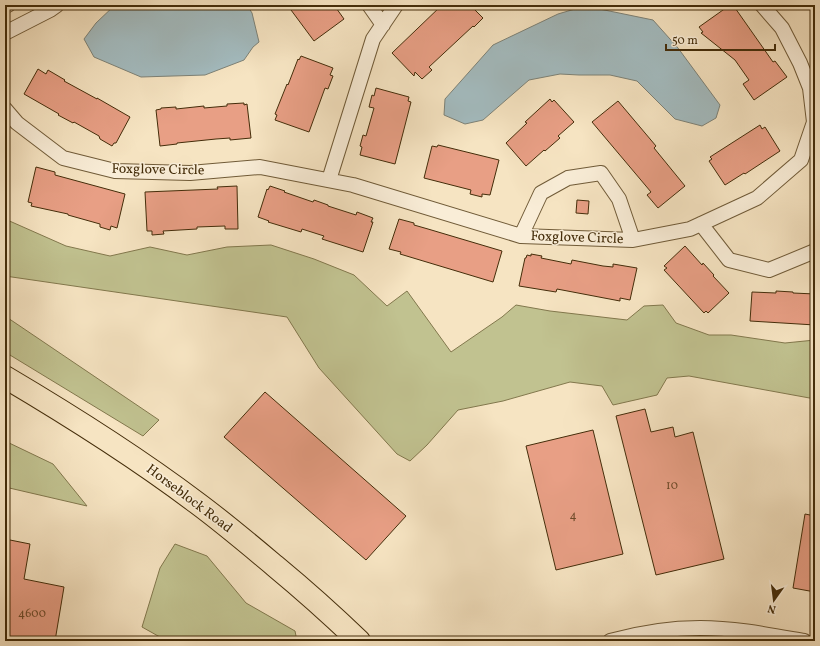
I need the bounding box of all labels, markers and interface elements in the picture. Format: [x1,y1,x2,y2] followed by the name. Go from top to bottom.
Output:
[666,26,775,52] scale bar
[672,33,698,49] text: 50 m
[111,160,205,180] street label: Foxglove Circle
[530,227,624,249] street label: Foxglove Circle
[142,460,236,538] street label: Horseblock Road
[666,478,678,494] house number: 10
[569,508,577,524] house number: 4
[754,580,794,620] north arrow
[766,600,778,616] text: N
[18,606,46,622] house number: 4600

